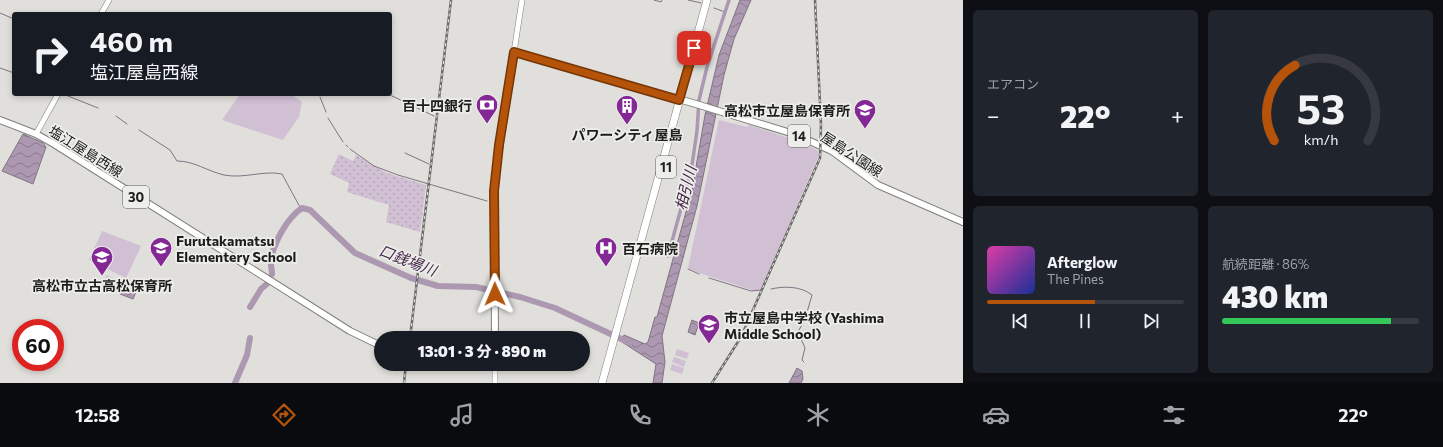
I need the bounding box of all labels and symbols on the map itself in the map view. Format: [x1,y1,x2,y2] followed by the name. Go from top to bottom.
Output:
[677,31,711,65] pin
[474,92,500,125] bank icon: 百十四銀行
[614,93,640,126] building icon: パワーシティ屋島
[402,97,472,114] place label: 百十四銀行
[852,97,878,130] school or university icon: 高松市立屋島保育所
[724,102,850,119] place label: 高松市立屋島保育所
[46,122,126,180] street label: 塩江屋島西線
[788,125,810,147] road number: 14
[572,126,682,143] place label: パワーシティ屋島
[818,128,886,180] street label: 屋島公園線
[656,156,676,178] road number: 11
[671,162,700,212] water label: 相引川
[123,186,149,208] road number: 30
[176,232,296,265] place label: Furutakamatsu Elementery School
[148,235,174,268] school or university icon: Furutakamatsu Elementery School
[593,235,619,268] hospital icon: 百石病院
[622,240,678,257] place label: 百石病院
[377,241,441,280] water label: 口銭場川
[89,244,115,277] school or university icon: 高松市立古高松保育所
[474,273,516,315] position arrow
[32,277,172,294] place label: 高松市立古高松保育所
[724,309,884,342] place label: 市立屋島中学校 (Yashima Middle School)
[696,312,722,345] school or university icon: 市立屋島中学校 (Yashima Middle School)
[12,319,64,371] speed limit sign: 60

